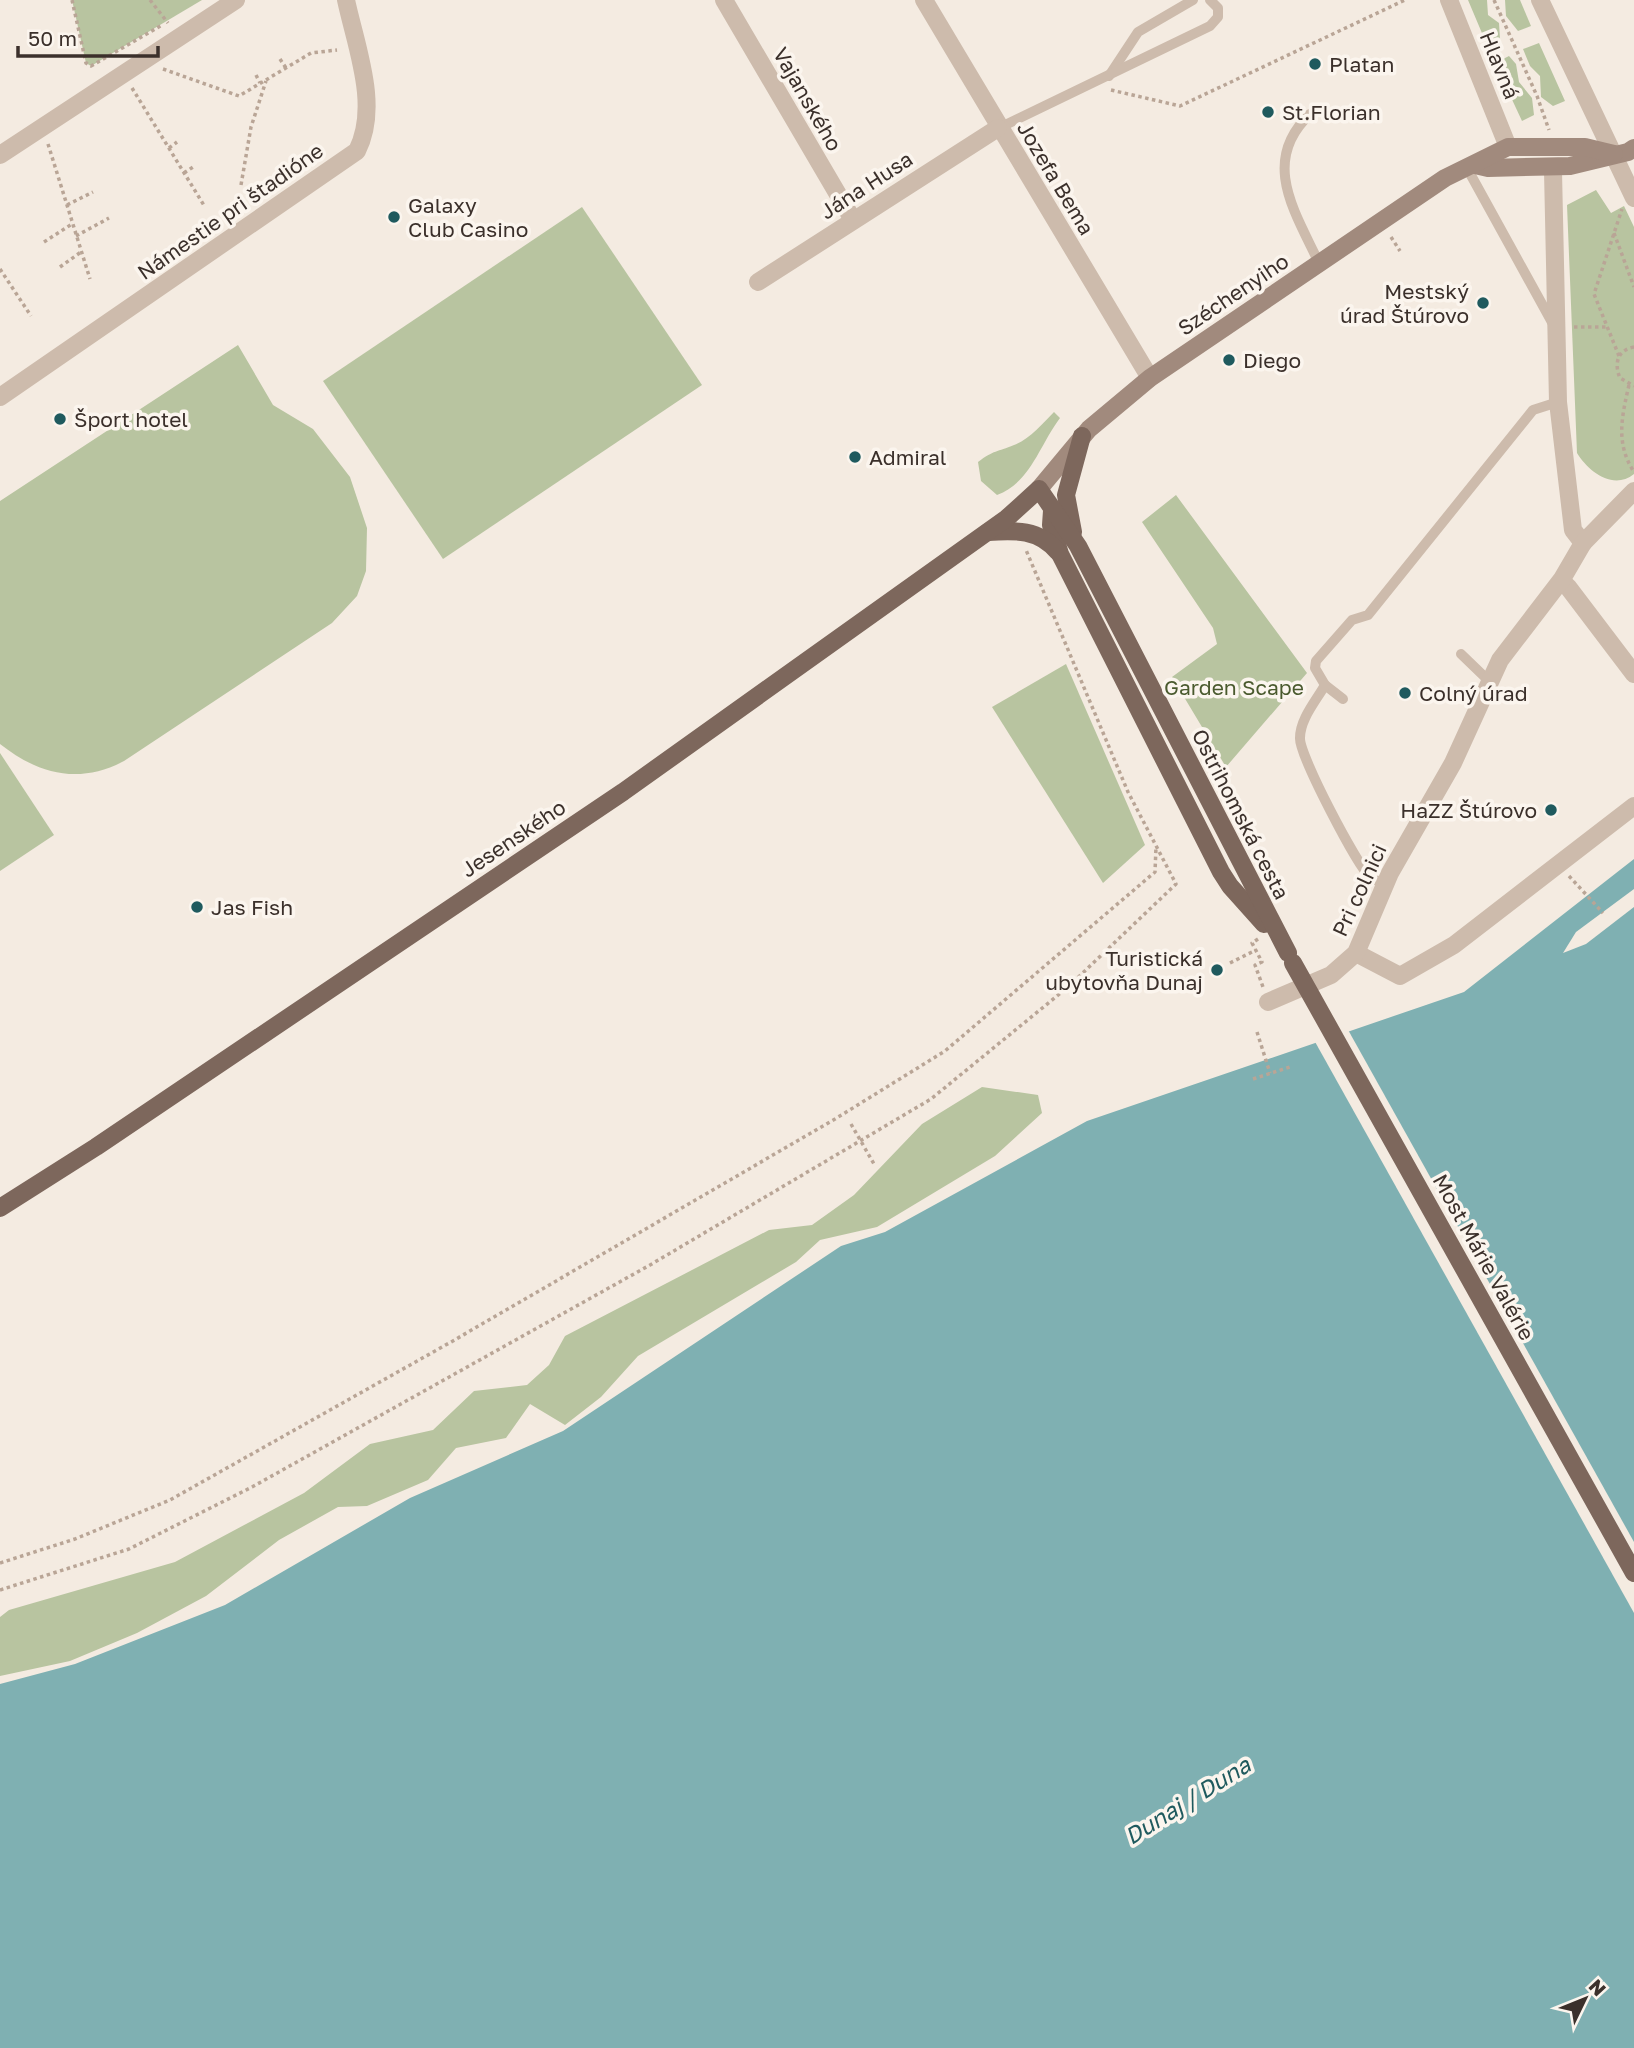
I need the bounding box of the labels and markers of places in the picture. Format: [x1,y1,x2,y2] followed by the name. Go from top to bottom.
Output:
[1329,51,1394,77] place label: Platan
[1307,56,1323,72] marker: Platan
[1282,99,1381,125] place label: St.Florian
[1260,104,1276,120] marker: St.Florian
[408,192,528,242] place label: Galaxy Club Casino
[386,209,402,225] marker: Galaxy Club Casino
[1340,278,1469,328] place label: Mestský úrad Štúrovo
[1475,295,1491,311] marker: Mestský úrad Štúrovo
[1243,347,1301,373] place label: Diego
[1221,352,1237,368] marker: Diego
[74,406,188,432] place label: Šport hotel
[52,411,68,427] marker: Šport hotel
[869,444,947,470] place label: Admiral
[847,449,863,465] marker: Admiral
[1419,680,1528,706] place label: Colný úrad
[1397,685,1413,701] marker: Colný úrad
[1400,797,1537,823] place label: HaZZ Štúrovo
[1543,802,1559,818] marker: HaZZ Štúrovo
[211,894,293,920] place label: Jas Fish
[189,899,205,915] marker: Jas Fish
[1045,945,1203,995] place label: Turistická ubytovňa Dunaj
[1209,962,1225,978] marker: Turistická ubytovňa Dunaj

